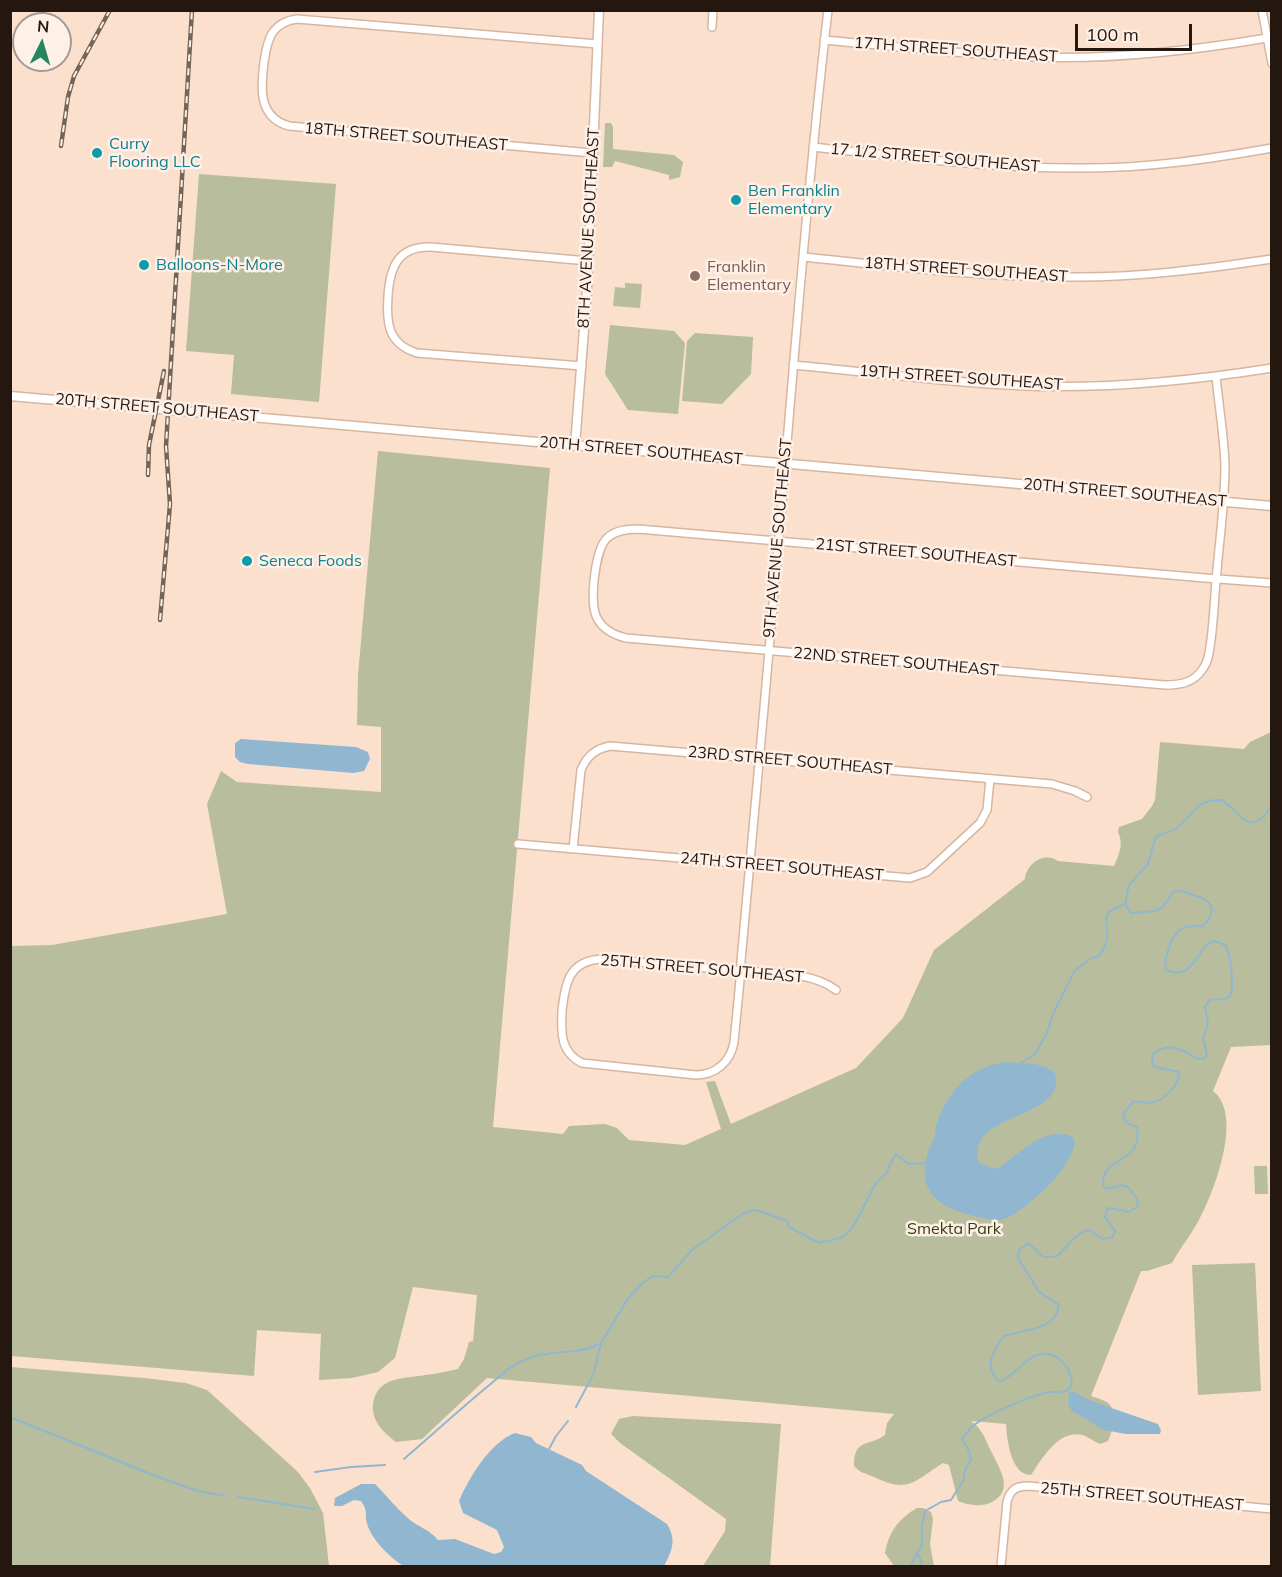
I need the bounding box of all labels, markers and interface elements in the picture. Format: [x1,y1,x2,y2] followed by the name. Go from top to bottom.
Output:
[12,12,72,72] north arrow
[1078,12,1195,50] scale bar
[36,16,50,37] text: N
[1086,23,1139,46] text: 100 m
[853,33,1059,67] street label: 17TH STREET SOUTHEAST
[303,119,509,155] street label: 18TH STREET SOUTHEAST
[574,127,604,329] street label: 8TH AVENUE SOUTHEAST
[109,134,201,172] place label: Curry Flooring LLC
[829,139,1041,177] street label: 17 1/2 STREET SOUTHEAST
[90,146,104,160] marker: Curry Flooring LLC
[748,181,840,219] place label: Ben Franklin Elementary
[729,193,743,207] marker: Ben Franklin Elementary
[863,253,1069,287] street label: 18TH STREET SOUTHEAST
[156,255,283,275] place label: Balloons-N-More
[707,257,791,295] place label: Franklin Elementary
[137,258,151,272] marker: Balloons-N-More
[688,269,702,283] marker: Franklin Elementary
[858,361,1064,395] street label: 19TH STREET SOUTHEAST
[54,390,260,426] street label: 20TH STREET SOUTHEAST
[538,433,744,469] street label: 20TH STREET SOUTHEAST
[760,437,796,639] street label: 9TH AVENUE SOUTHEAST
[1022,475,1228,511] street label: 20TH STREET SOUTHEAST
[815,535,1017,571] street label: 21ST STREET SOUTHEAST
[259,551,362,571] place label: Seneca Foods
[240,554,254,568] marker: Seneca Foods
[792,643,1000,681] street label: 22ND STREET SOUTHEAST
[687,742,893,780] street label: 23RD STREET SOUTHEAST
[679,849,885,885] street label: 24TH STREET SOUTHEAST
[599,951,805,987] street label: 25TH STREET SOUTHEAST
[907,1219,1001,1239] park label: Smekta Park
[1039,1479,1245,1515] street label: 25TH STREET SOUTHEAST

